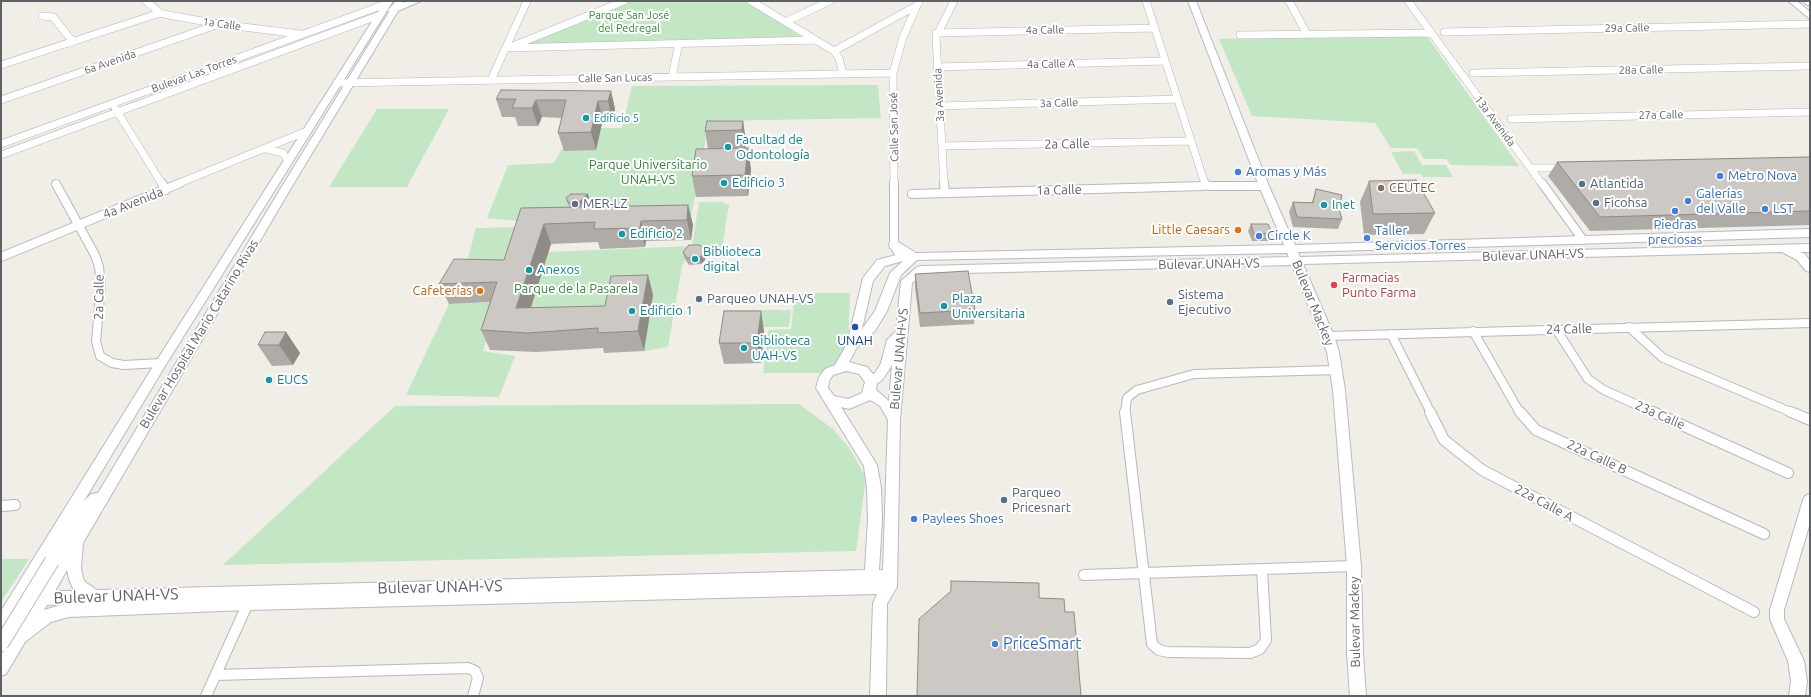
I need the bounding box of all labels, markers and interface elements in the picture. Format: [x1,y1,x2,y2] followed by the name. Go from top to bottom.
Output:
[589,8,669,34] park label: Parque San José del Pedregal
[202,15,242,33] street label: 1a Calle
[1604,21,1650,35] street label: 29a Calle
[1026,23,1064,37] street label: 4a Calle
[82,47,138,77] street label: 6a Avenida
[150,52,238,96] street label: Bulevar Las Torres
[1027,57,1075,71] street label: 4a Calle A
[1618,63,1664,77] street label: 28a Calle
[931,68,947,122] street label: 3a Avenida
[578,71,652,85] street label: Calle San Lucas
[887,92,901,162] street label: Calle San José
[1472,93,1518,149] street label: 13a Avenida
[1039,96,1079,110] street label: 3a Calle
[1638,108,1684,122] street label: 27a Calle
[594,111,639,125] place label: Edificio 5
[581,113,591,123] marker: Edificio 5
[736,132,810,163] place label: Facultad de Odontología
[1044,136,1090,152] street label: 2a Calle
[723,142,733,152] marker: Facultad de Odontología
[589,157,707,188] park label: Parque Universitario UNAH-VS
[1246,164,1326,180] place label: Aromas y Más
[1233,167,1243,177] marker: Aromas y Más
[1728,168,1797,184] place label: Metro Nova
[1715,171,1725,181] marker: Metro Nova
[732,175,785,191] place label: Edificio 3
[1590,176,1644,192] place label: Atlantida
[719,178,729,188] marker: Edificio 3
[1577,179,1587,189] marker: Atlantida
[1389,180,1435,196] place label: CEUTEC
[1036,182,1082,198] street label: 1a Calle
[1376,183,1386,193] marker: CEUTEC
[101,184,165,222] street label: 4a Avenida
[1696,186,1746,217] place label: Galerías del Valle
[1604,195,1647,211] place label: Ficohsa
[583,196,628,212] place label: MER-LZ
[1683,196,1693,206] marker: Galerías del Valle
[1332,197,1355,213] place label: Inet
[1591,198,1601,208] marker: Ficohsa
[570,199,580,209] marker: MER-LZ
[1319,200,1329,210] marker: Inet
[1773,201,1794,217] place label: LST
[1760,204,1770,214] marker: LST
[1670,206,1680,216] marker: Piedras preciosas
[1648,217,1702,248] place label: Piedras preciosas
[1152,222,1230,238] place label: Little Caesars
[1375,223,1466,254] place label: Taller Servicios Torres
[1233,225,1243,235] marker: Little Caesars
[630,226,683,242] place label: Edificio 2
[1267,228,1311,244] place label: Circle K
[617,229,627,239] marker: Edificio 2
[1254,231,1264,241] marker: Circle K
[1362,233,1372,243] marker: Taller Servicios Torres
[136,237,262,431] street label: Bulevar Hospital Mario Catarino Rivas
[703,244,761,275] place label: Biblioteca digital
[1482,245,1584,265] street label: Bulevar UNAH-VS
[690,254,700,264] marker: Biblioteca digital
[1158,255,1260,273] street label: Bulevar UNAH-VS
[1289,258,1337,348] street label: Bulevar Mackey
[537,262,580,278] place label: Anexos
[524,265,534,275] marker: Anexos
[1342,270,1416,301] place label: Farmacias Punto Farma
[91,274,107,320] street label: 2a Calle
[1329,280,1339,290] marker: Farmacias Punto Farma
[514,281,638,297] park label: Parque de la Pasarela
[413,283,472,299] place label: Cafeterías
[475,286,485,296] marker: Cafeterías
[1178,287,1231,318] place label: Sistema Ejecutivo
[707,291,813,307] place label: Parqueo UNAH-VS
[952,291,1025,322] place label: Plaza Universitaria
[694,294,704,304] marker: Parqueo UNAH-VS
[1165,297,1175,307] marker: Sistema Ejecutivo
[939,301,949,311] marker: Plaza Universitaria
[640,303,693,319] place label: Edificio 1
[627,306,637,316] marker: Edificio 1
[887,308,911,410] street label: Bulevar UNAH-VS
[1546,321,1592,337] street label: 24 Calle
[850,322,860,332] marker: UNAH
[752,333,810,364] place label: Biblioteca UAH-VS
[837,333,873,349] place label: UNAH
[739,343,749,353] marker: Biblioteca UAH-VS
[277,372,308,388] place label: EUCS
[264,375,274,385] marker: EUCS
[1633,397,1687,433] street label: 23a Calle
[1565,436,1629,478] street label: 22a Calle B
[1512,481,1576,525] street label: 22a Calle A
[1012,485,1071,516] place label: Parqueo Pricesnart
[999,495,1009,505] marker: Parqueo Pricesnart
[922,511,1004,527] place label: Paylees Shoes
[909,514,919,524] marker: Paylees Shoes
[377,576,503,598] street label: Bulevar UNAH-VS
[1346,576,1364,668] street label: Bulevar Mackey
[53,584,179,608] street label: Bulevar UNAH-VS
[1003,634,1082,654] place label: PriceSmart
[990,639,1000,649] marker: PriceSmart

